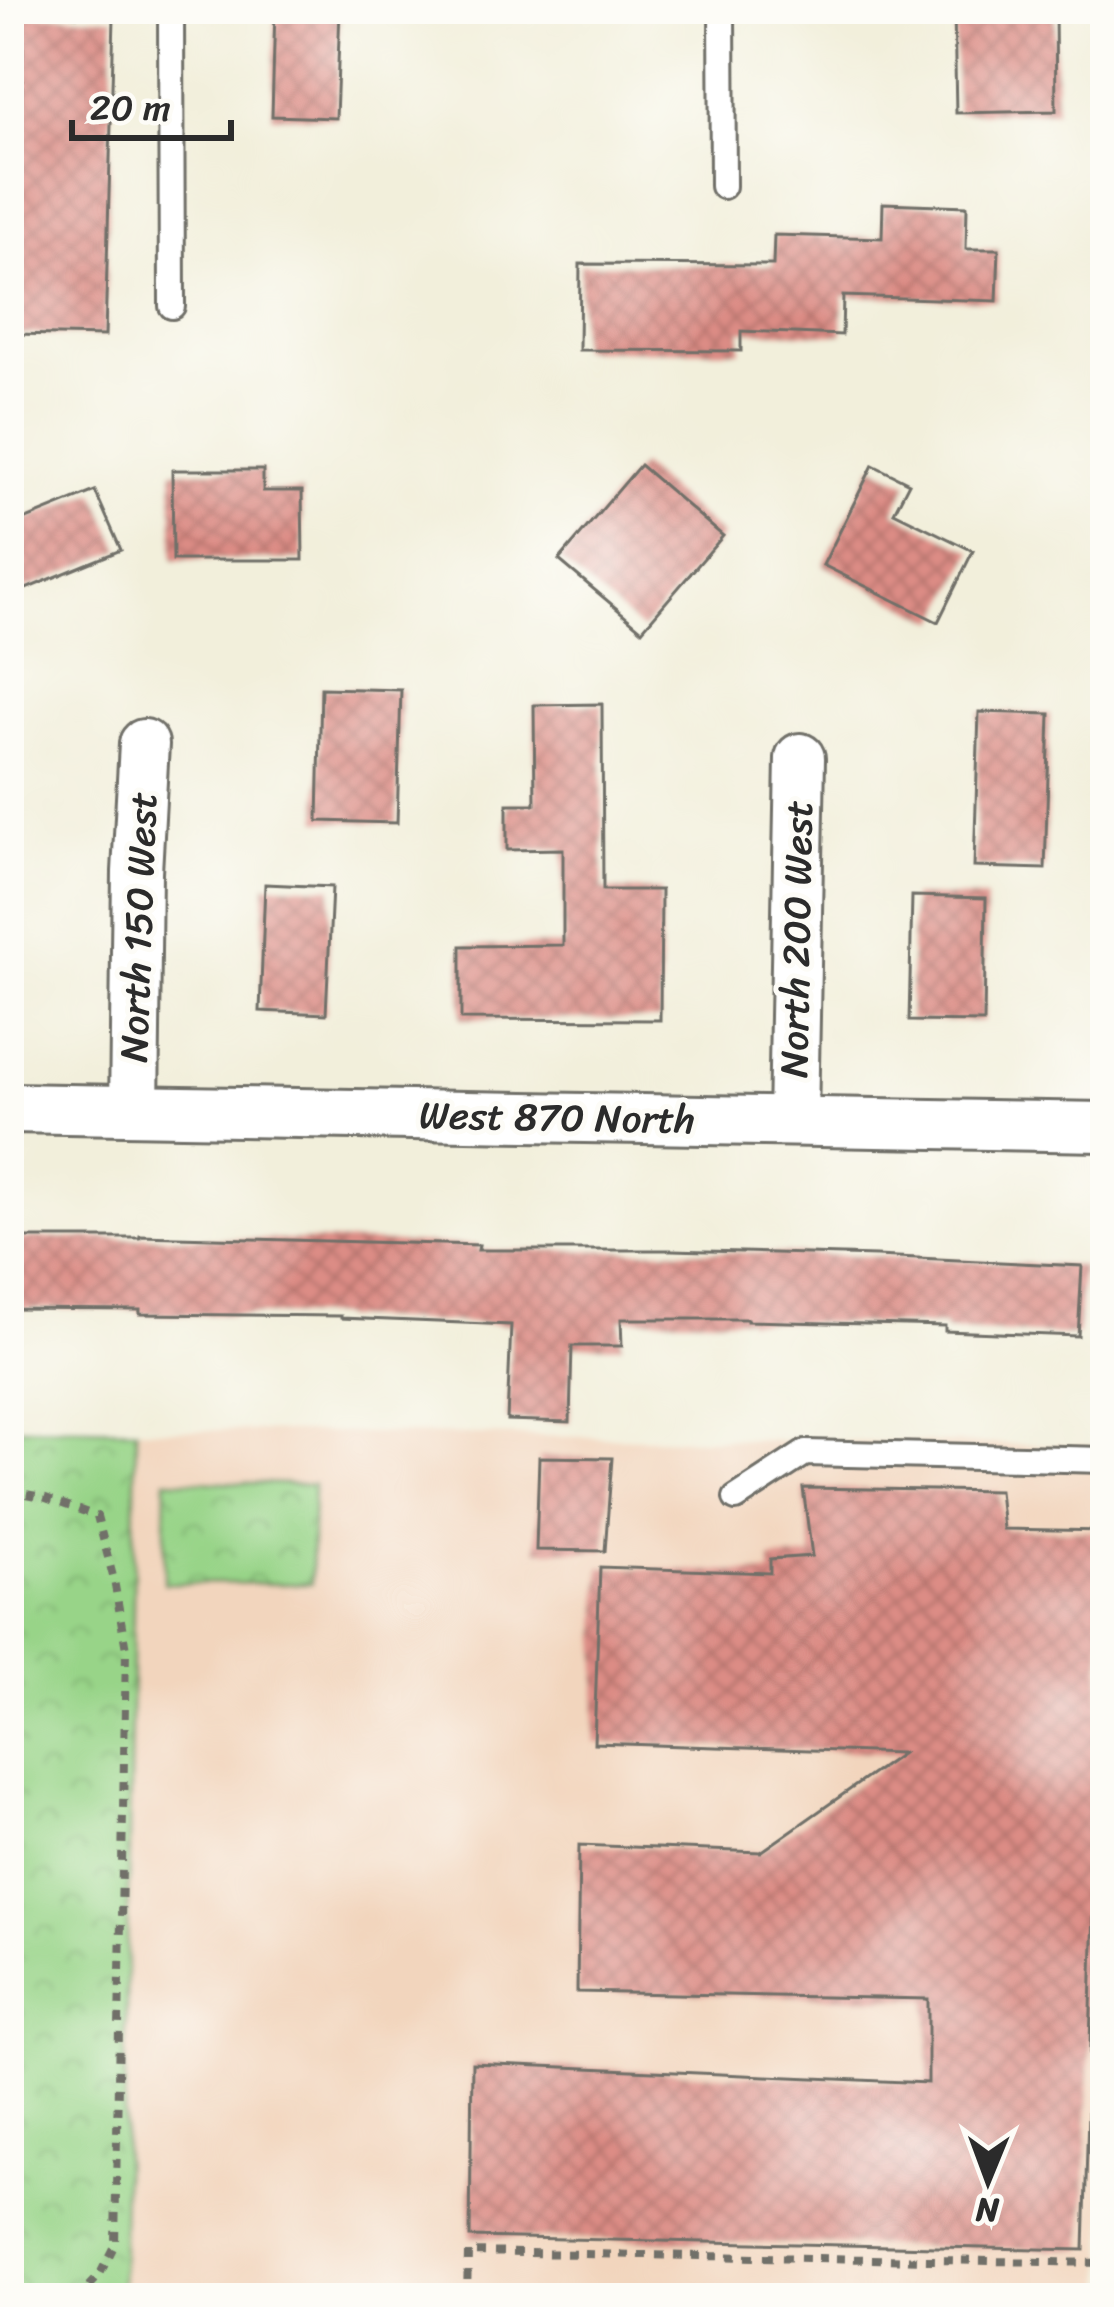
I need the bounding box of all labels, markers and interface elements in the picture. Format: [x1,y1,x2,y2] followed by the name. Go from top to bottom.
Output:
[72,66,231,140] scale bar
[90,76,171,140] text: 20 m
[99,790,177,1064] street label: North 150 West
[759,800,833,1078] street label: North 200 West
[418,1080,696,1154] street label: West 870 North
[928,2121,1048,2241] north arrow
[974,2181,1000,2239] text: N

